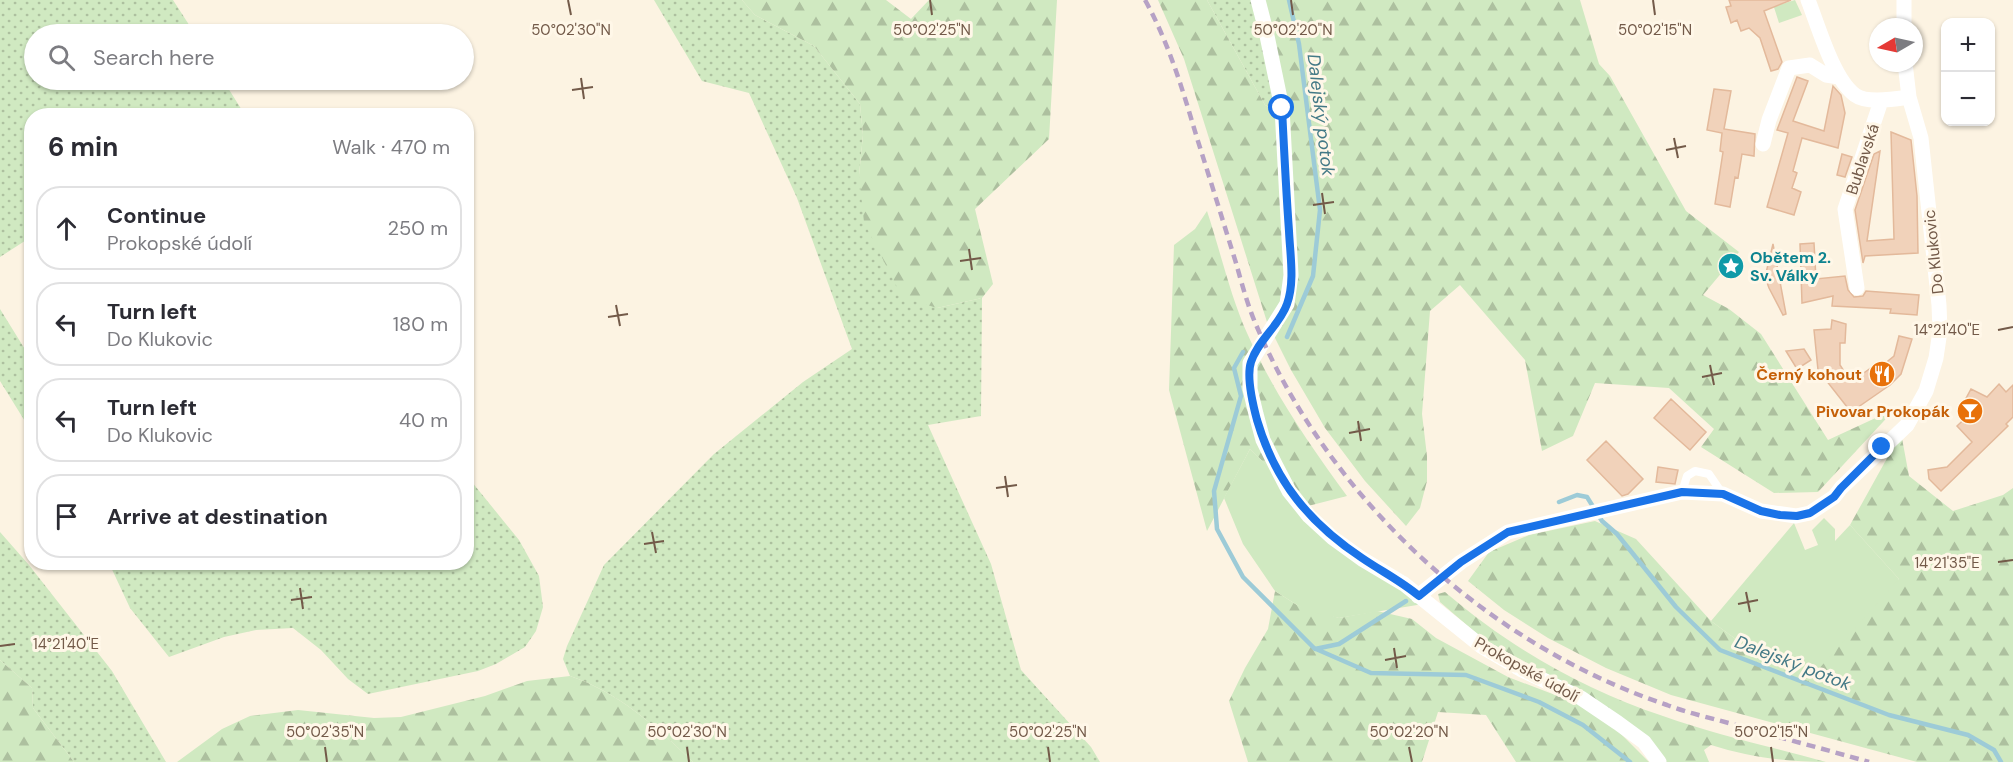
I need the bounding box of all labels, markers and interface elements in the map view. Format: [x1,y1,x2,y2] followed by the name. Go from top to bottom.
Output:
[1869,18,1923,72] north arrow
[1941,18,1995,126] map controls
[1941,18,1995,72] button: +
[531,20,611,40] text: 50°02'30"N
[893,20,971,40] text: 50°02'25"N
[1253,20,1333,40] text: 50°02'20"N
[1618,20,1692,40] text: 50°02'15"N
[24,24,474,90] search box
[45,41,78,74] icon: search
[93,43,214,72] text: Search here
[1302,53,1340,178] water label: Dalejský potok
[1941,72,1995,126] button: −
[1268,94,1294,120] route start
[1841,121,1884,197] street label: Bublavská
[48,130,118,164] text: 6 min
[332,134,450,160] text: Walk · 470 m
[107,201,206,230] text: Continue
[1919,209,1948,295] street label: Do Klukovic
[50,212,83,245] icon: ahead
[387,215,448,241] text: 250 m
[107,230,252,256] text: Prokopské údolí
[1750,247,1831,286] place label: Obětem 2. Sv. Války
[1716,251,1746,281] place icon: Obětem 2. Sv. Války
[107,297,197,326] text: Turn left
[50,308,83,341] icon: left
[393,311,448,337] text: 180 m
[1914,320,1980,340] text: 14°21'40"E
[107,326,213,352] text: Do Klukovic
[1867,359,1897,389] restaurant icon: Černý kohout
[1756,364,1862,385] place label: Černý kohout
[107,393,197,422] text: Turn left
[1955,396,1985,426] bar icon: Pivovar Prokopák
[1816,401,1951,422] place label: Pivovar Prokopák
[50,404,83,437] icon: left
[399,407,448,433] text: 40 m
[107,422,213,448] text: Do Klukovic
[1868,433,1894,459] route end
[50,500,83,533] icon: arrive
[107,502,328,531] text: Arrive at destination
[1914,553,1980,573] text: 14°21'35"E
[1731,630,1855,697] water label: Dalejský potok
[1471,632,1583,707] street label: Prokopské údolí
[33,634,99,654] text: 14°21'40"E
[286,722,364,742] text: 50°02'35"N
[647,722,727,742] text: 50°02'30"N
[1009,722,1087,742] text: 50°02'25"N
[1369,722,1449,742] text: 50°02'20"N
[1734,722,1808,742] text: 50°02'15"N

